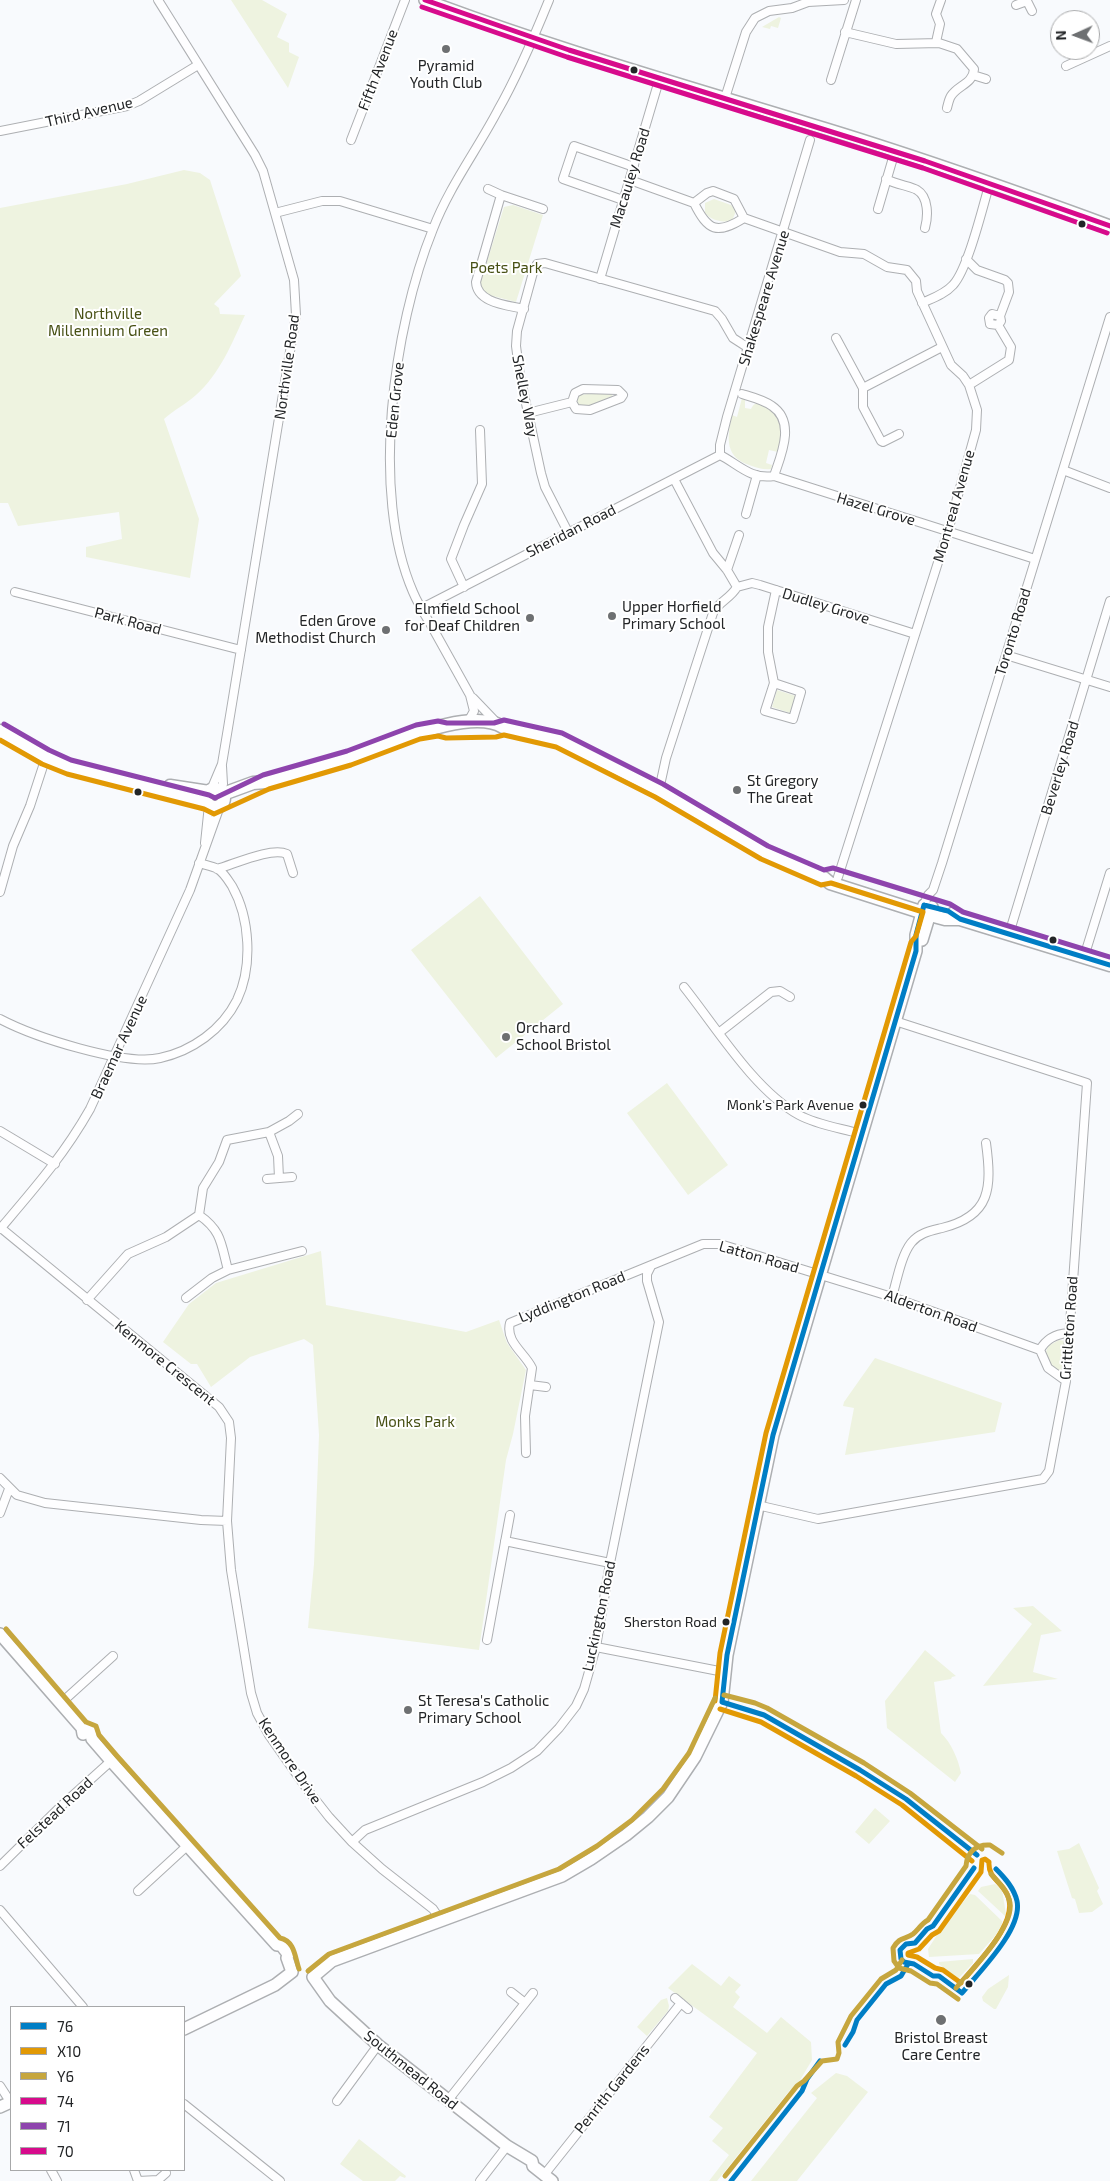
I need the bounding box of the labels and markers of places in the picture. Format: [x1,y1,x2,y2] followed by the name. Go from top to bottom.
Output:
[440,43,452,55] marker: Pyramid Youth Club
[410,57,482,92] place label: Pyramid Youth Club
[629,65,639,75] unlabelled marker
[1077,219,1087,229] unlabelled marker
[622,598,725,633] place label: Upper Horfield Primary School
[405,600,520,635] place label: Elmfield School for Deaf Children
[606,610,618,622] marker: Upper Horfield Primary School
[255,612,376,647] place label: Eden Grove Methodist Church
[524,612,536,624] marker: Elmfield School for Deaf Children
[380,624,392,636] marker: Eden Grove Methodist Church
[747,772,818,807] place label: St Gregory The Great
[731,784,743,796] marker: St Gregory The Great
[133,787,143,797] unlabelled marker
[1048,935,1058,945] unlabelled marker
[516,1019,611,1054] place label: Orchard School Bristol
[500,1031,512,1043] marker: Orchard School Bristol
[727,1097,854,1113] place label: Monk's Park Avenue
[858,1100,868,1110] marker: Monk's Park Avenue
[624,1614,717,1630] place label: Sherston Road
[721,1617,731,1627] marker: Sherston Road
[418,1692,549,1727] place label: St Teresa's Catholic Primary School
[402,1704,414,1716] marker: St Teresa's Catholic Primary School
[964,1979,974,1989] unlabelled marker
[934,2013,948,2027] marker: Bristol Breast Care Centre
[894,2029,988,2064] place label: Bristol Breast Care Centre

